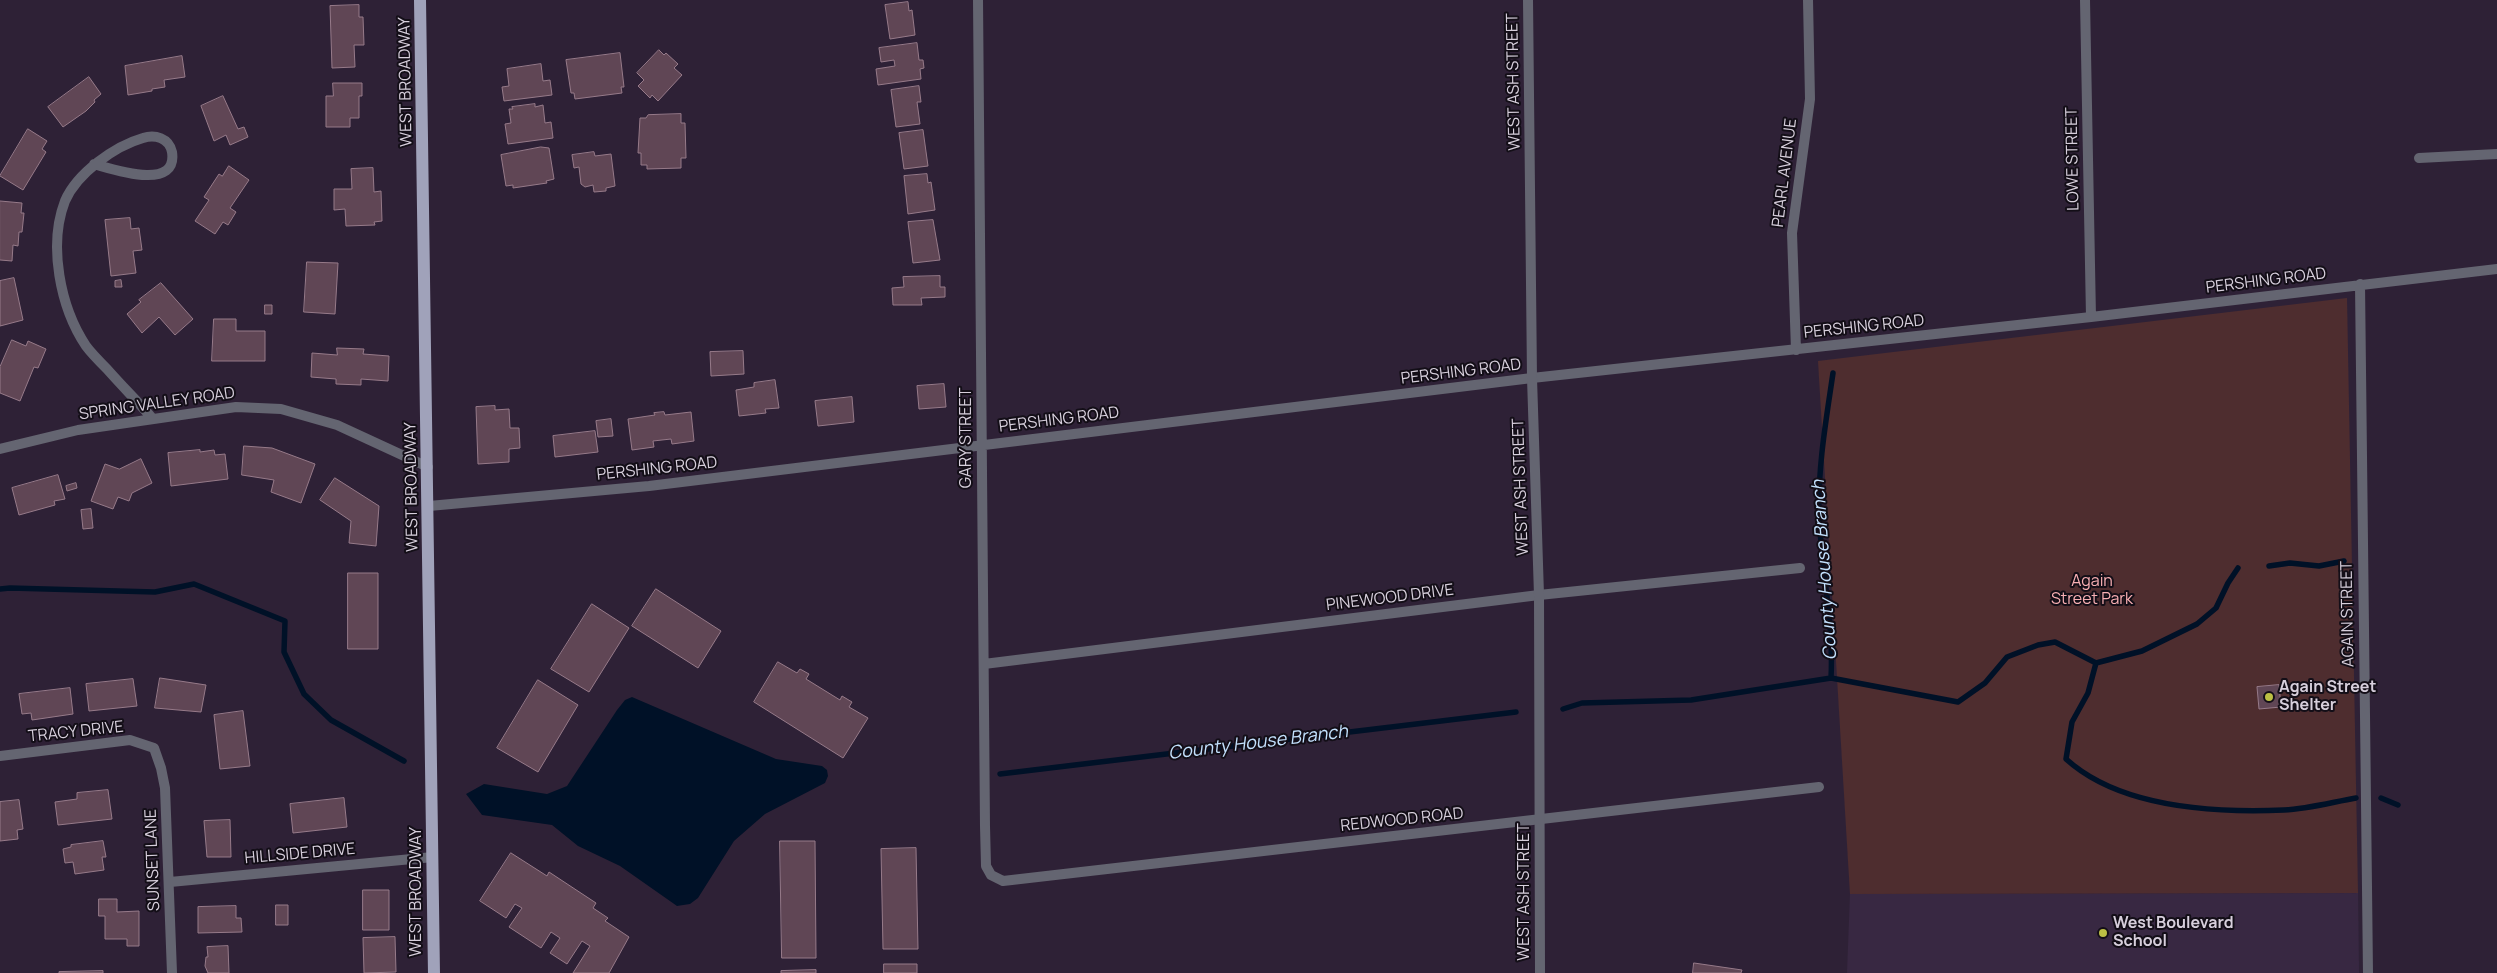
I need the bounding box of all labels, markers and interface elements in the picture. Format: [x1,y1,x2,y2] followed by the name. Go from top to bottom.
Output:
[1503,13,1525,151] street label: WEST ASH STREET
[395,17,417,147] street label: WEST BROADWAY
[2062,107,2084,211] street label: LOWE STREET
[1769,118,1801,228] street label: PEARL AVENUE
[2205,264,2327,298] street label: PERSHING ROAD
[1803,311,1925,343] street label: PERSHING ROAD
[1400,355,1522,389] street label: PERSHING ROAD
[78,384,236,424] street label: SPRING VALLEY ROAD
[957,388,977,488] street label: GARY STREET
[998,403,1120,437] street label: PERSHING ROAD
[1509,418,1533,556] street label: WEST ASH STREET
[401,422,423,552] street label: WEST BROADWAY
[596,453,718,485] street label: PERSHING ROAD
[1808,479,1842,661] water label: County House Branch
[2337,561,2359,667] street label: AGAIN STREET
[2051,572,2133,610] park label: Again Street Park
[1325,581,1455,615] street label: PINEWOOD DRIVE
[2279,678,2376,716] place label: Again Street Shelter
[2263,691,2275,703] marker: Again Street Shelter
[27,717,125,747] street label: TRACY DRIVE
[1167,721,1349,765] water label: County House Branch
[1340,804,1464,836] street label: REDWOOD ROAD
[142,809,164,911] street label: SUNSET LANE
[1515,823,1535,961] street label: WEST ASH STREET
[407,827,427,957] street label: WEST BROADWAY
[244,840,356,868] street label: HILLSIDE DRIVE
[2113,914,2234,952] place label: West Boulevard School
[2097,927,2109,939] marker: West Boulevard School

